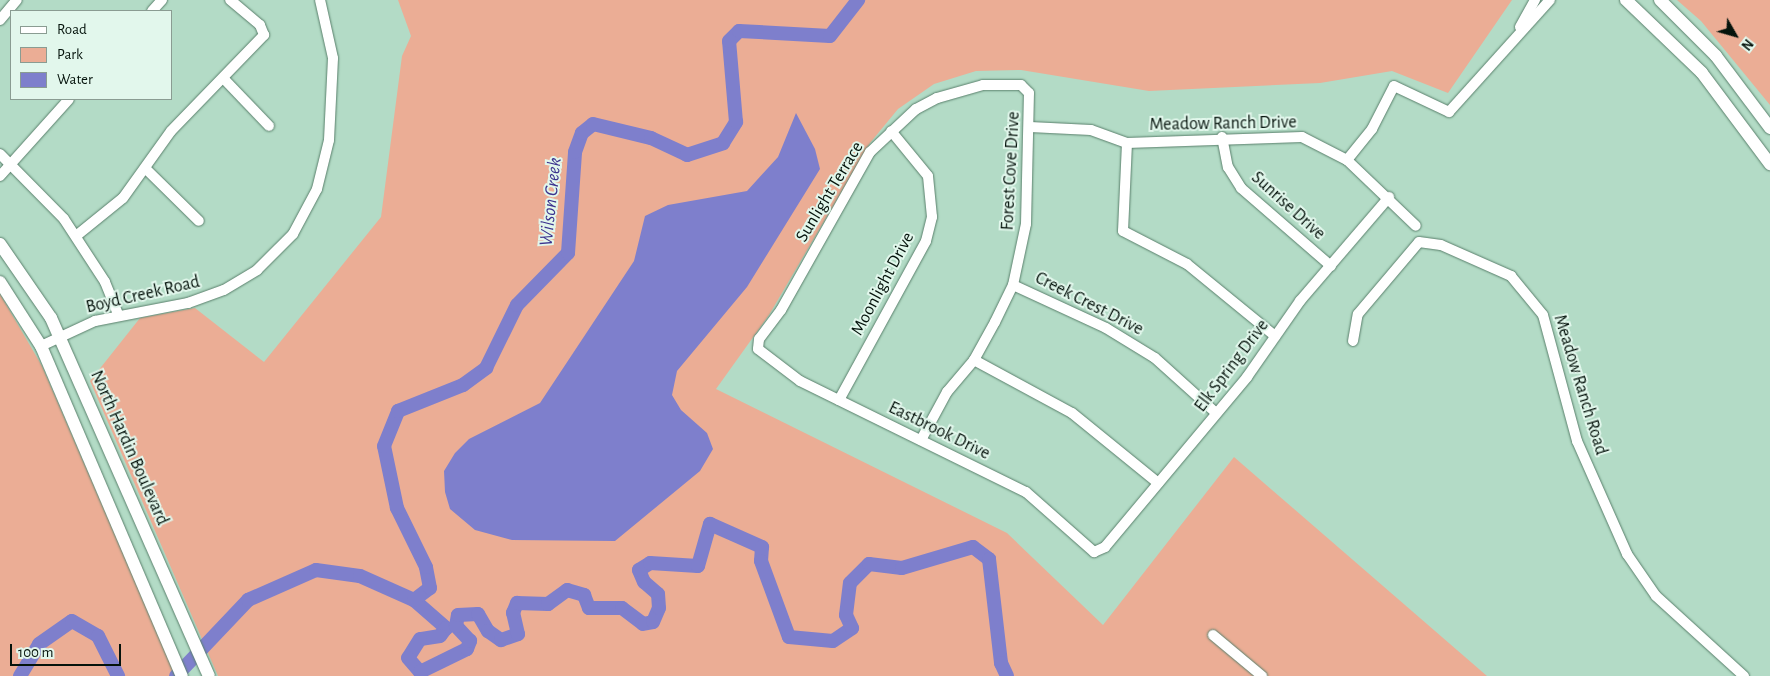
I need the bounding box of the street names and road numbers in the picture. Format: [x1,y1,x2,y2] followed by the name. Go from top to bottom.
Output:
[997,111,1025,231] street label: Forest Cove Drive
[1149,112,1297,136] street label: Meadow Ranch Drive
[792,138,868,246] street label: Sunlight Terrace
[1247,167,1329,245] street label: Sunrise Drive
[847,229,919,339] street label: Moonlight Drive
[1031,267,1147,341] street label: Creek Crest Drive
[84,271,202,319] street label: Boyd Creek Road
[1548,312,1612,458] street label: Meadow Ranch Road
[1190,315,1274,417] street label: Elk Spring Drive
[85,367,173,529] street label: North Hardin Boulevard
[885,397,993,465] street label: Eastbrook Drive

